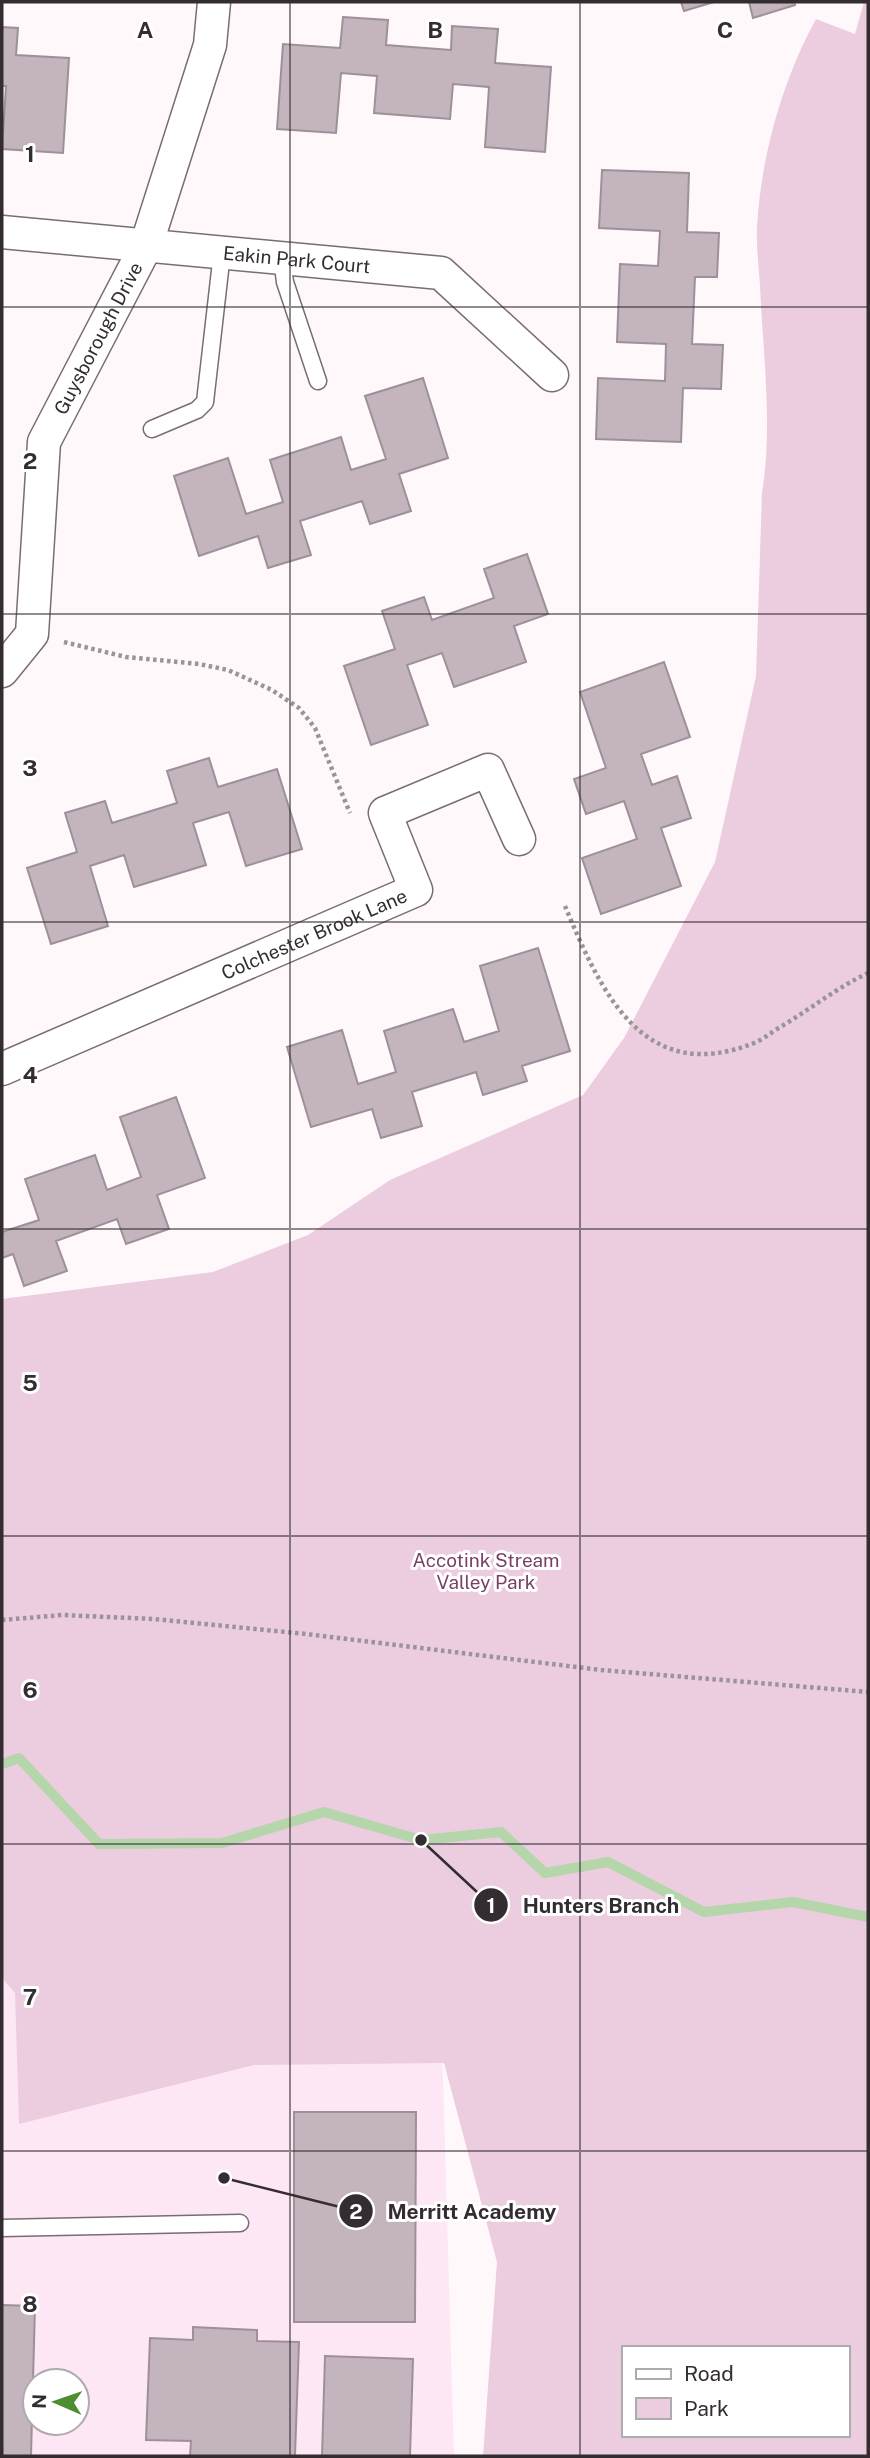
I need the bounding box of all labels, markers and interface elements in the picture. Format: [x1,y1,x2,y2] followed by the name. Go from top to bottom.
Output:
[137,16,154,43] text: A
[427,16,443,43] text: B
[717,16,733,43] text: C
[25,140,35,167] text: 1
[222,242,371,277] street label: Eakin Park Court
[49,258,147,418] street label: Guysborough Drive
[23,447,37,474] text: 2
[22,754,38,781] text: 3
[218,884,410,984] street label: Colchester Brook Lane
[22,1061,38,1088] text: 4
[22,1369,38,1396] text: 5
[412,1549,560,1593] park label: Accotink Stream Valley Park
[22,1676,38,1703] text: 6
[474,1884,694,1926] callout: Hunters Branch
[487,1893,496,1918] text: 1
[523,1893,679,1918] text: Hunters Branch
[23,1983,37,2010] text: 7
[338,2190,570,2232] callout: Merritt Academy
[349,2199,363,2224] text: 2
[388,2199,557,2224] text: Merritt Academy
[22,2290,38,2317] text: 8
[622,2346,849,2437] legend
[684,2361,734,2386] text: Road
[21,2367,91,2437] north arrow
[28,2394,50,2409] text: N
[684,2396,729,2421] text: Park

